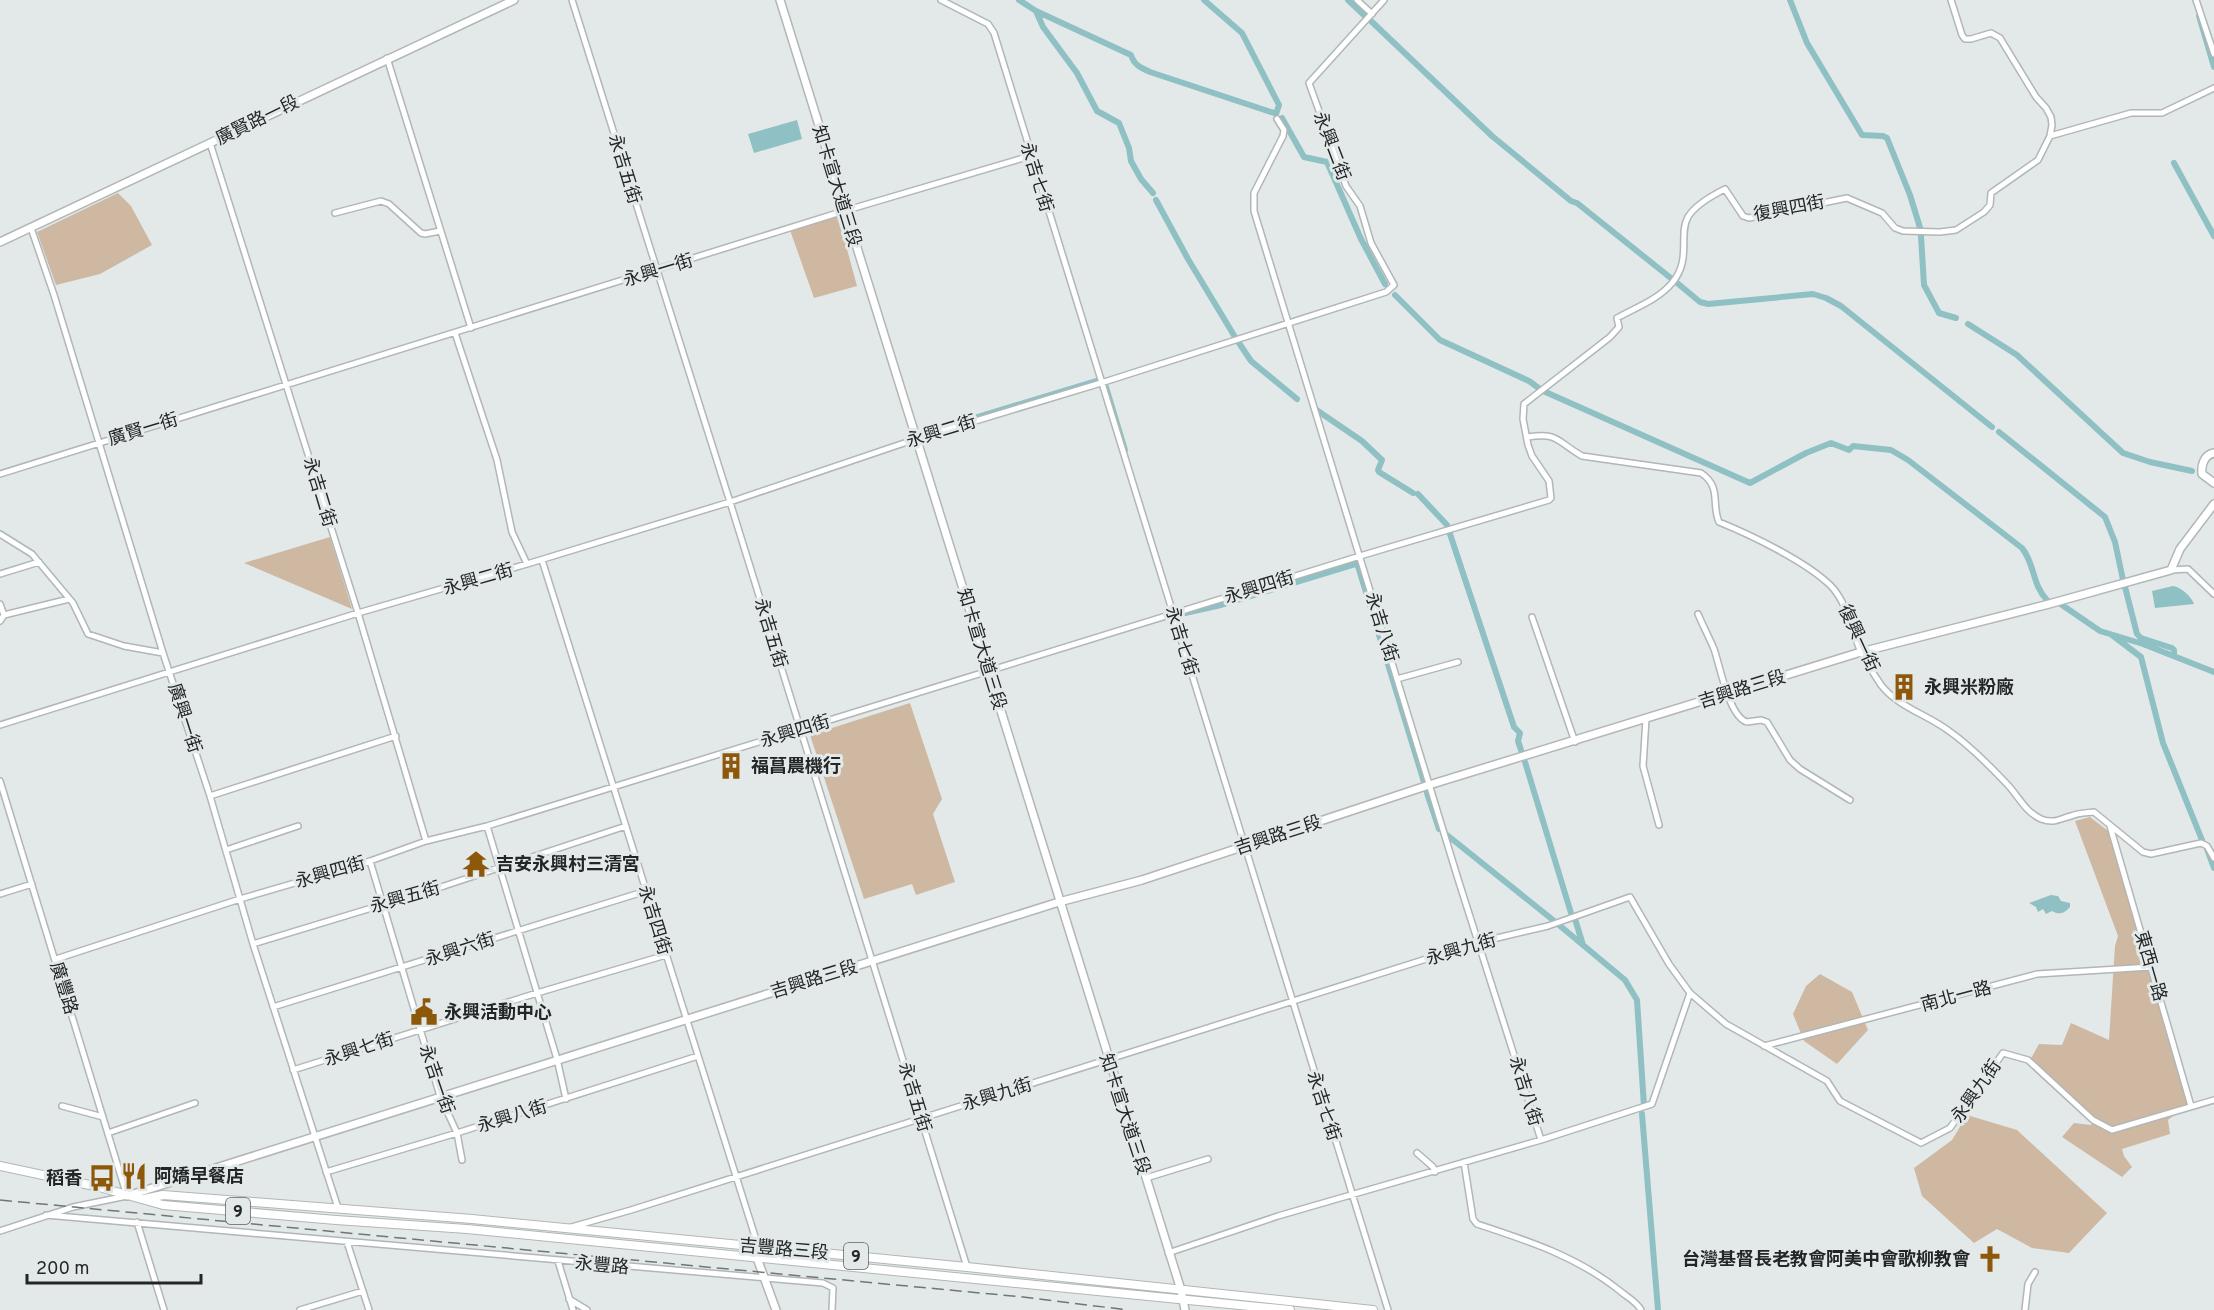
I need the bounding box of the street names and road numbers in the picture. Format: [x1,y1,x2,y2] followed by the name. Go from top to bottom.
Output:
[212,91,303,151] street label: 廣賢路一段
[1307,109,1354,184] street label: 永興二街
[806,123,865,250] street label: 知卡宣大道三段
[602,132,645,207] street label: 永吉五街
[1014,140,1057,215] street label: 永吉七街
[1752,191,1827,228] street label: 復興四街
[621,250,696,293] street label: 永興一街
[106,409,181,452] street label: 廣賢一街
[904,411,979,454] street label: 永興二街
[297,455,340,530] street label: 永吉二街
[441,559,516,601] street label: 永興二街
[1222,567,1297,610] street label: 永興四街
[951,586,1010,713] street label: 知卡宣大道三段
[1359,590,1402,665] street label: 永吉八街
[748,596,791,671] street label: 永吉五街
[1832,601,1883,676] street label: 復興一街
[1159,604,1202,679] street label: 永吉七街
[1696,666,1789,715] street label: 吉興路三段
[162,681,206,756] street label: 廣興一街
[758,711,833,754] street label: 永興四街
[1232,812,1325,861] street label: 吉興路三段
[293,852,368,894] street label: 永興四街
[368,877,443,919] street label: 永興五街
[632,883,675,958] street label: 永吉四街
[423,928,498,972] street label: 永興六街
[1424,929,1499,971] street label: 永興九街
[2129,929,2171,1004] street label: 東西一路
[768,956,861,1005] street label: 吉興路三段
[44,959,81,1018] street label: 廣豐路
[1919,977,1994,1018] street label: 南北一路
[322,1028,397,1072] street label: 永興七街
[413,1042,458,1117] street label: 永吉一街
[1093,1051,1154,1178] street label: 知卡宣大道三段
[1503,1054,1546,1129] street label: 永吉八街
[1947,1056,2007,1128] street label: 永興九街
[892,1060,935,1135] street label: 永吉五街
[1301,1069,1345,1144] street label: 永吉七街
[960,1074,1035,1117] street label: 永興九街
[475,1096,550,1139] street label: 永興八街
[226,1198,250,1224] road number: 9
[738,1235,830,1266] street label: 吉豐路三段
[844,1243,868,1269] road number: 9
[574,1253,630,1280] street label: 永豐路

